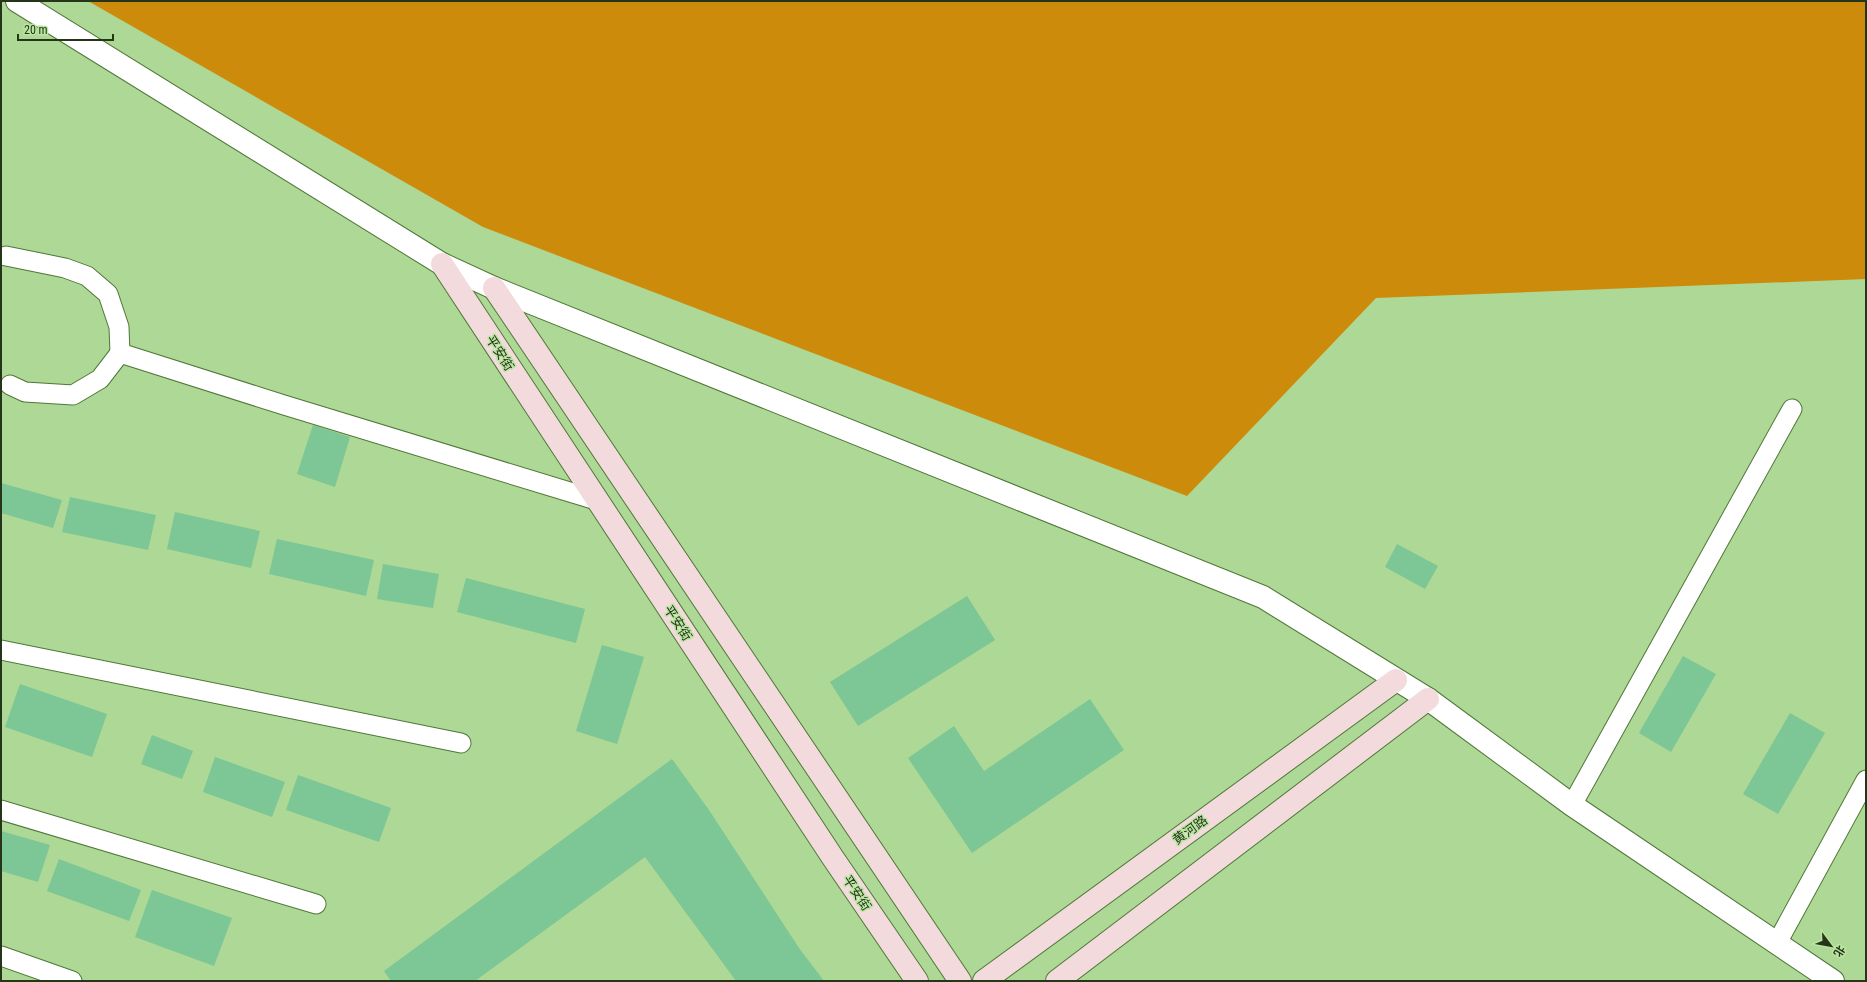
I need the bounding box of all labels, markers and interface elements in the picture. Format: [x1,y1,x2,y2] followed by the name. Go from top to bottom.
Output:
[18,16,113,42] scale bar
[24,23,48,37] text: 20 m
[483,333,517,373] street label: 平安街
[661,603,695,643] street label: 平安街
[1170,812,1210,848] street label: 黄河路
[840,873,874,913] street label: 平安街
[1811,926,1851,966] north arrow
[1831,943,1847,959] text: 北

